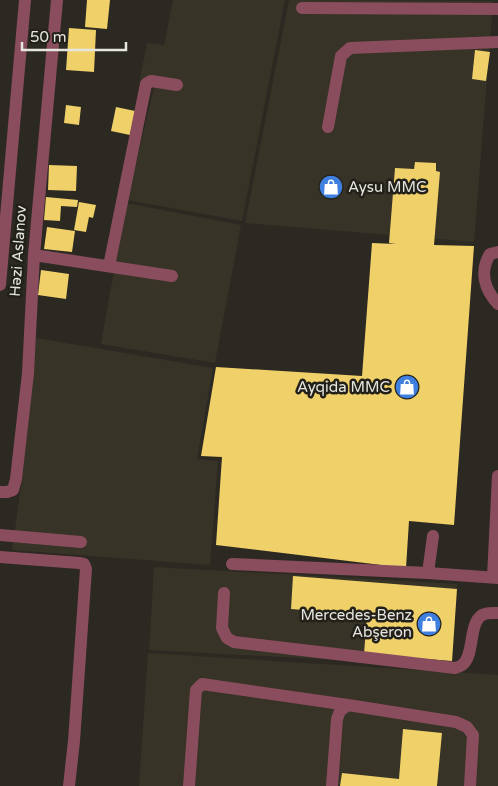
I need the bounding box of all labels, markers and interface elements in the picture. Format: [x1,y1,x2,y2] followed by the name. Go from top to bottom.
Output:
[22,20,126,52] scale bar
[30,28,67,46] text: 50 m
[318,174,344,200] shop icon: Aysu MMC
[348,178,426,196] place label: Aysu MMC
[6,205,30,297] street label: Həzi Aslanov
[394,374,420,400] shop icon: Ayqida MMC
[297,378,390,396] place label: Ayqida MMC
[301,606,412,641] place label: Mercedes-Benz Abşeron
[416,611,442,637] shop icon: Mercedes-Benz Abşeron

